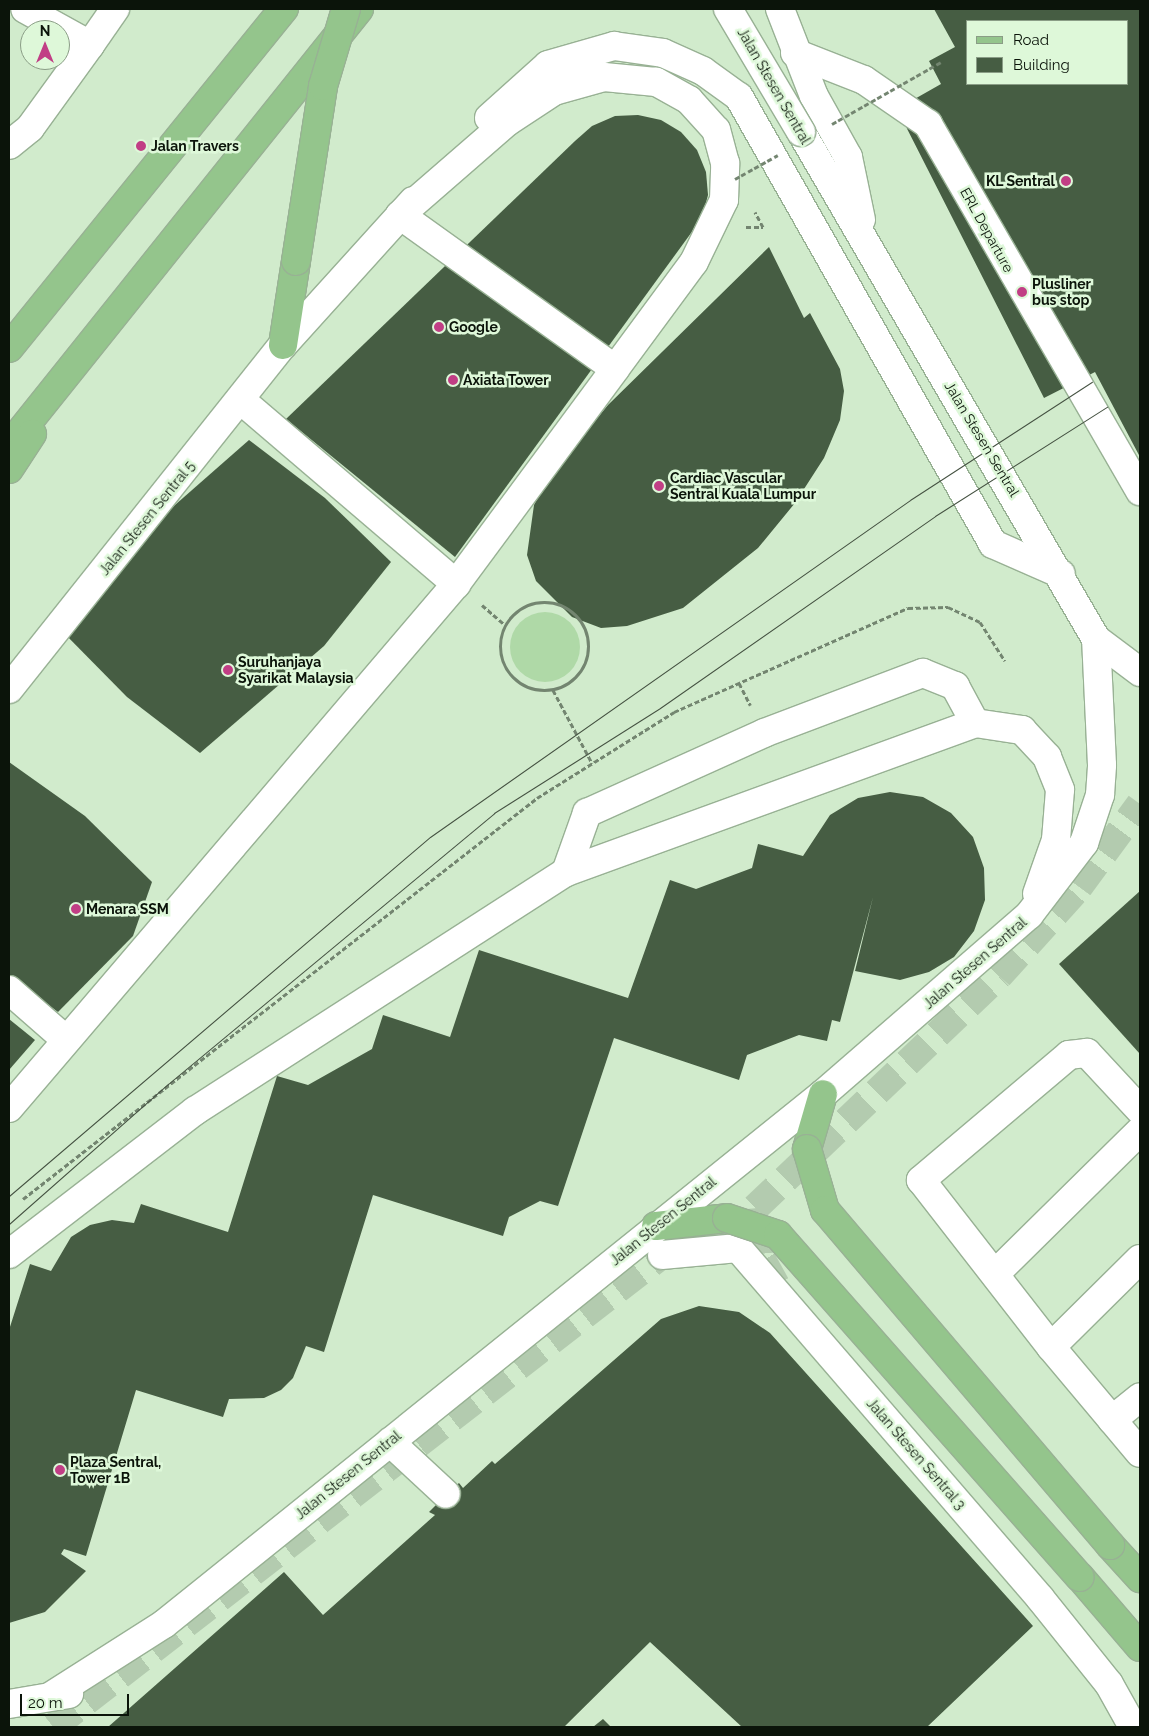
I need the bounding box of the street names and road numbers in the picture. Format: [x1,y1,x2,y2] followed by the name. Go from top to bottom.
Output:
[734,25,814,147] street label: Jalan Stesen Sentral
[957,185,1017,275] street label: ERL Departure
[941,378,1023,500] street label: Jalan Stesen Sentral
[96,457,198,579] street label: Jalan Stesen Sentral 5
[920,914,1030,1012] street label: Jalan Stesen Sentral
[607,1173,719,1269] street label: Jalan Stesen Sentral
[863,1395,969,1513] street label: Jalan Stesen Sentral 3
[292,1427,404,1523] street label: Jalan Stesen Sentral

